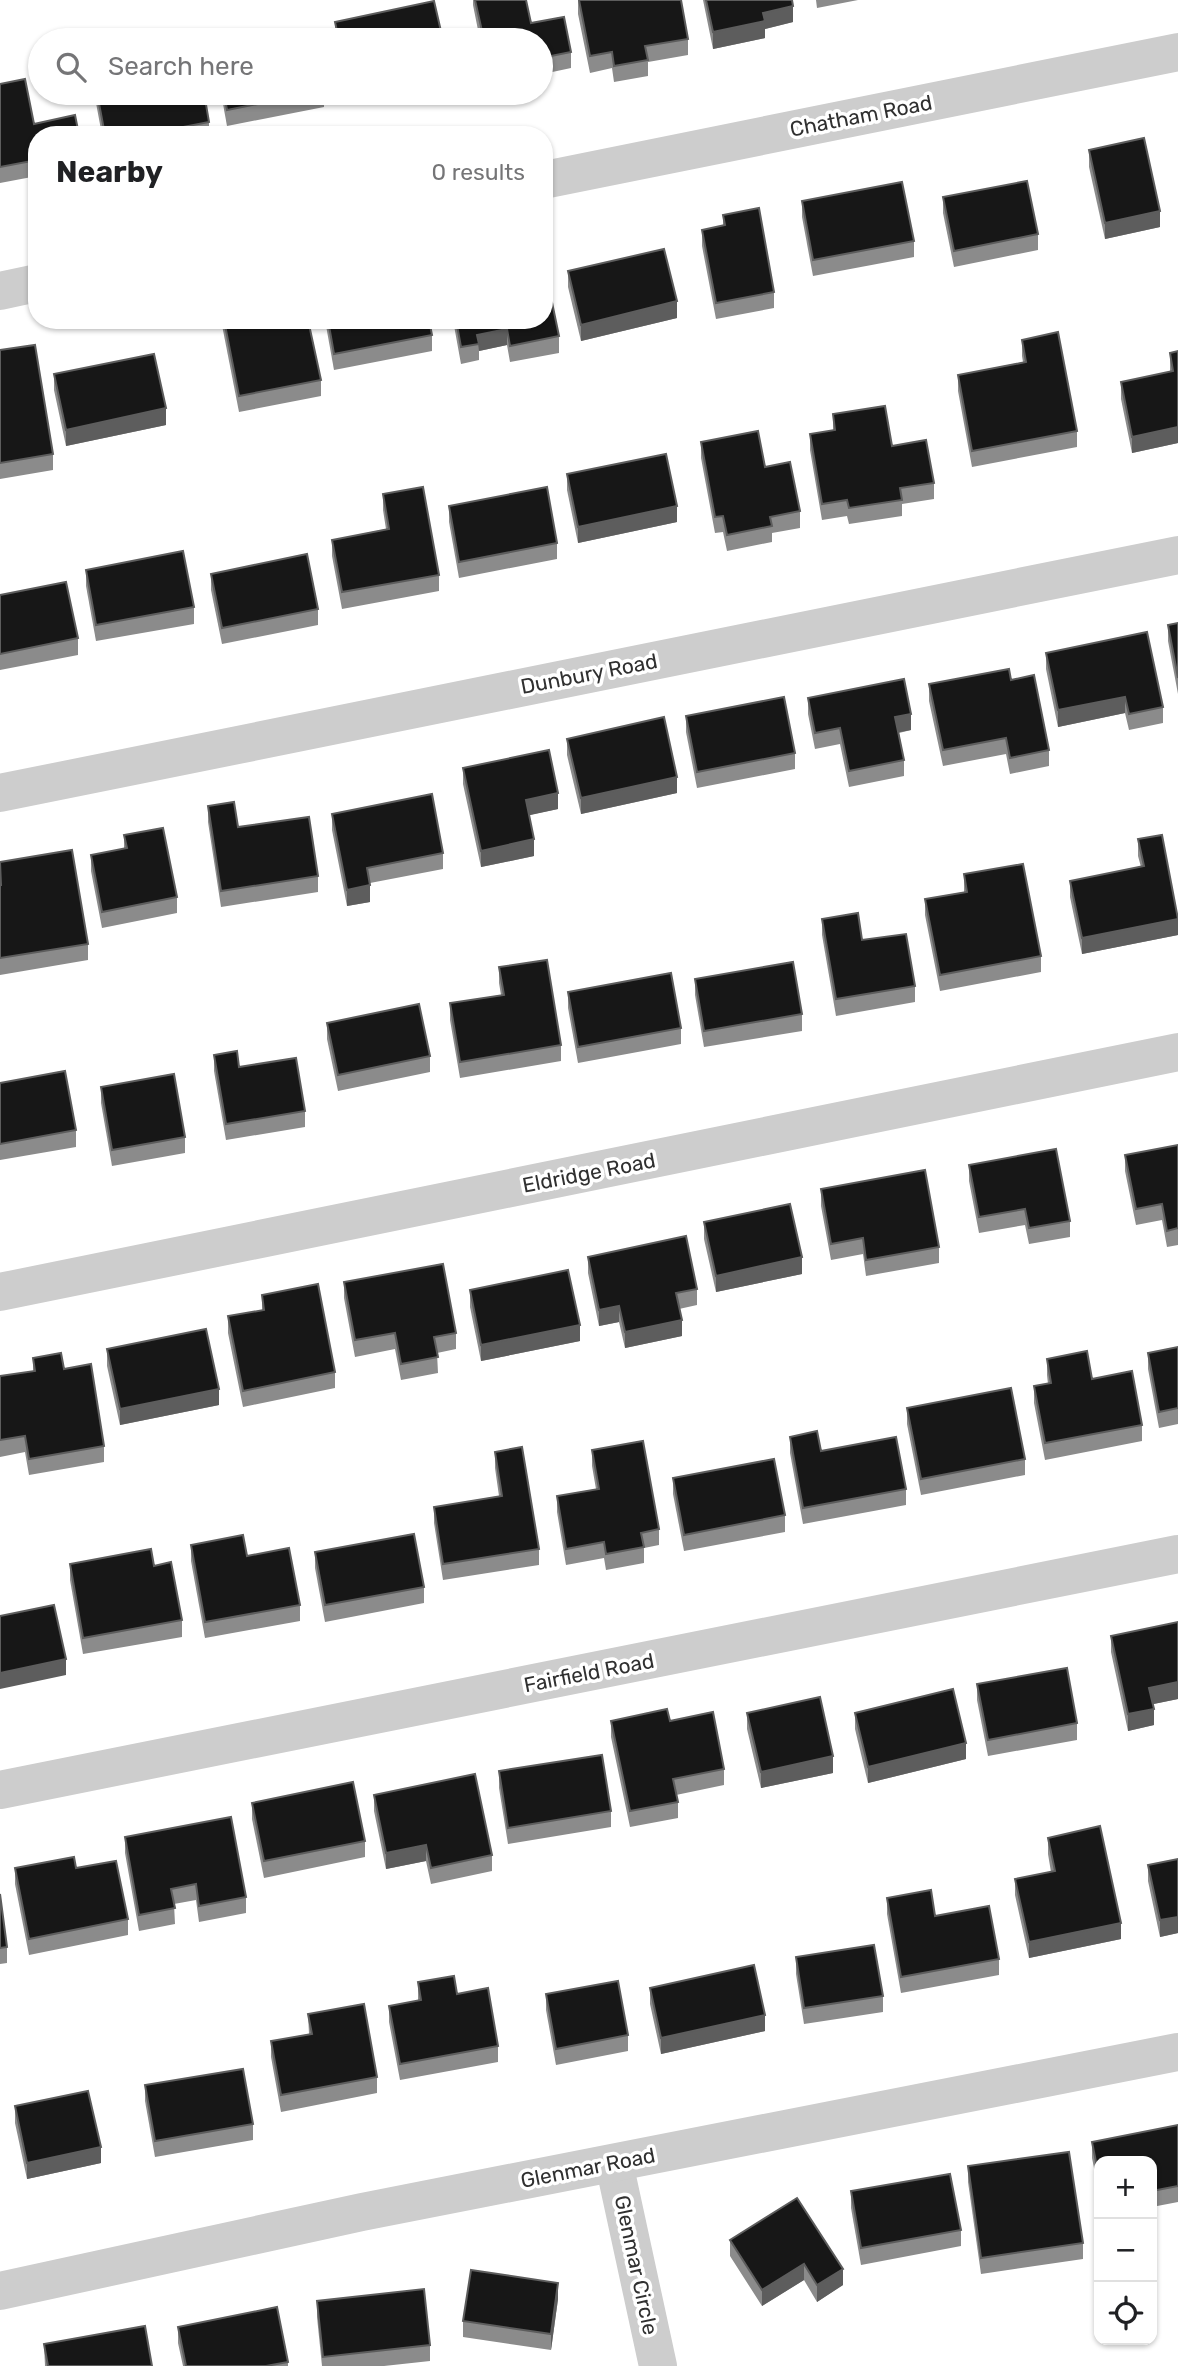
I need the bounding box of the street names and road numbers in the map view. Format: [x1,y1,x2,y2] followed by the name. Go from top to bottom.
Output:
[788,89,934,142] street label: Chatham Road
[518,648,659,699] street label: Dunbury Road
[520,1147,658,1198] street label: Eldridge Road
[522,1648,656,1697] street label: Fairfield Road
[518,2142,657,2193] street label: Glenmar Road
[609,2193,663,2337] street label: Glenmar Circle

